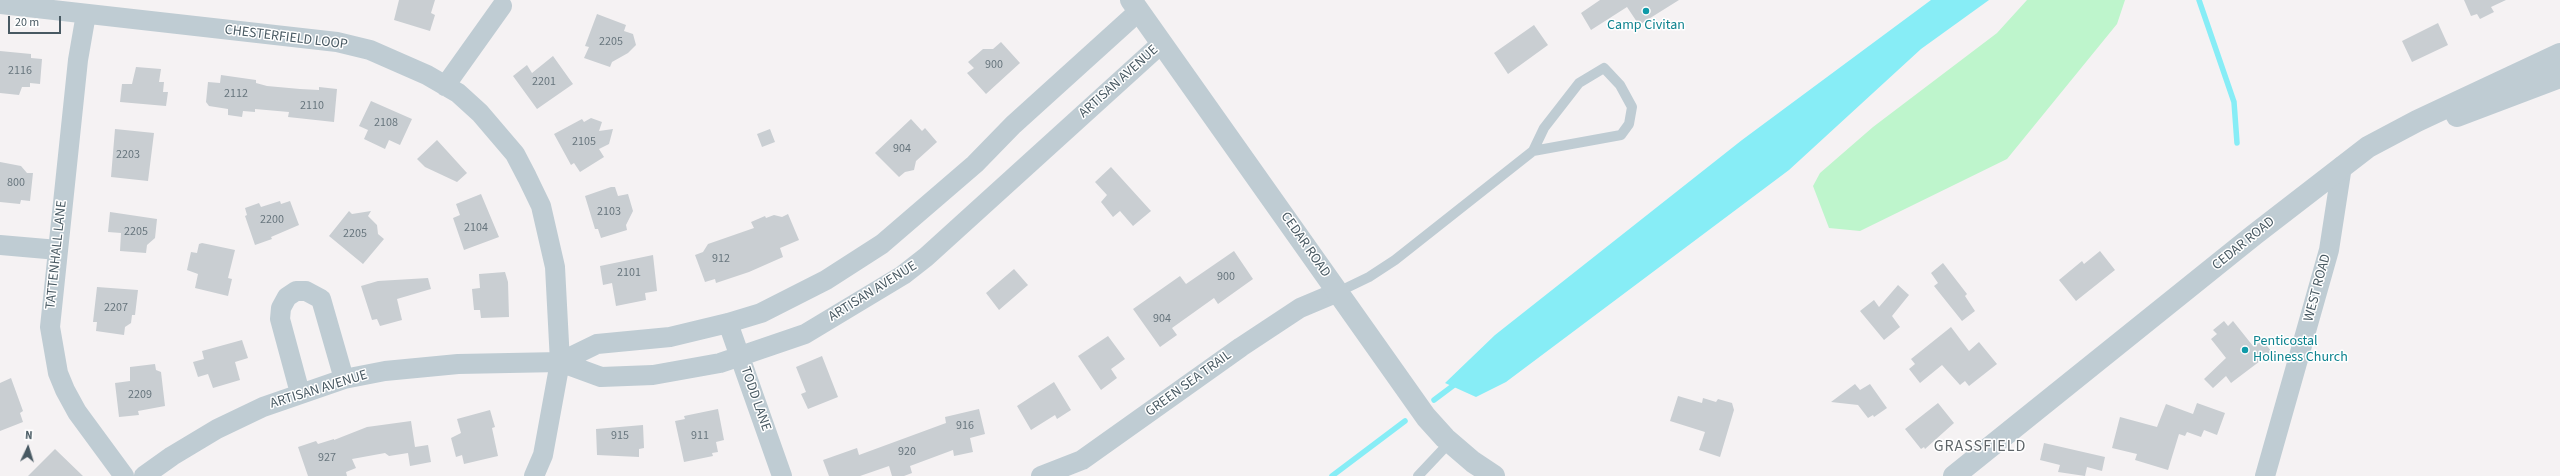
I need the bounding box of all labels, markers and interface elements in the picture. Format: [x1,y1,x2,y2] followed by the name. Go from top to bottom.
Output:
[1641,6,1651,16] marker: Camp Civitan
[10,8,63,34] scale bar
[15,14,39,31] text: 20 m
[1607,18,1685,34] place label: Camp Civitan
[224,22,348,54] street label: CHESTERFIELD LOOP
[599,35,623,49] house number: 2205
[1076,42,1162,122] street label: ARTISAN AVENUE
[985,58,1003,72] house number: 900
[8,64,32,78] house number: 2116
[532,75,556,89] house number: 2201
[224,87,248,101] house number: 2112
[300,99,324,113] house number: 2110
[374,116,398,130] house number: 2108
[572,135,596,149] house number: 2105
[893,142,911,156] house number: 904
[116,148,140,162] house number: 2203
[7,176,25,190] house number: 800
[43,200,71,310] street label: TATTENHALL LANE
[597,205,621,219] house number: 2103
[1276,209,1334,281] street label: CEDAR ROAD
[260,213,284,227] house number: 2200
[2209,214,2279,274] street label: CEDAR ROAD
[464,221,488,235] house number: 2104
[124,225,148,239] house number: 2205
[343,227,367,241] house number: 2205
[712,252,730,266] house number: 912
[2301,252,2335,324] street label: WEST ROAD
[826,258,920,326] street label: ARTISAN AVENUE
[617,266,641,280] house number: 2101
[1217,270,1235,284] house number: 900
[104,301,128,315] house number: 2207
[1153,312,1171,326] house number: 904
[2253,334,2348,366] place label: Penticostal Holiness Church
[2240,345,2250,355] marker: Penticostal Holiness Church
[1143,347,1235,421] street label: GREEN SEA TRAIL
[736,364,774,434] street label: TODD LANE
[268,367,370,413] street label: ARTISAN AVENUE
[128,388,152,402] house number: 2209
[956,419,974,433] house number: 916
[8,428,48,468] north arrow
[25,428,33,443] text: N
[611,429,629,443] house number: 915
[691,429,709,443] house number: 911
[1934,437,2026,457] district label: GRASSFIELD
[898,445,916,459] house number: 920
[318,451,336,465] house number: 927

